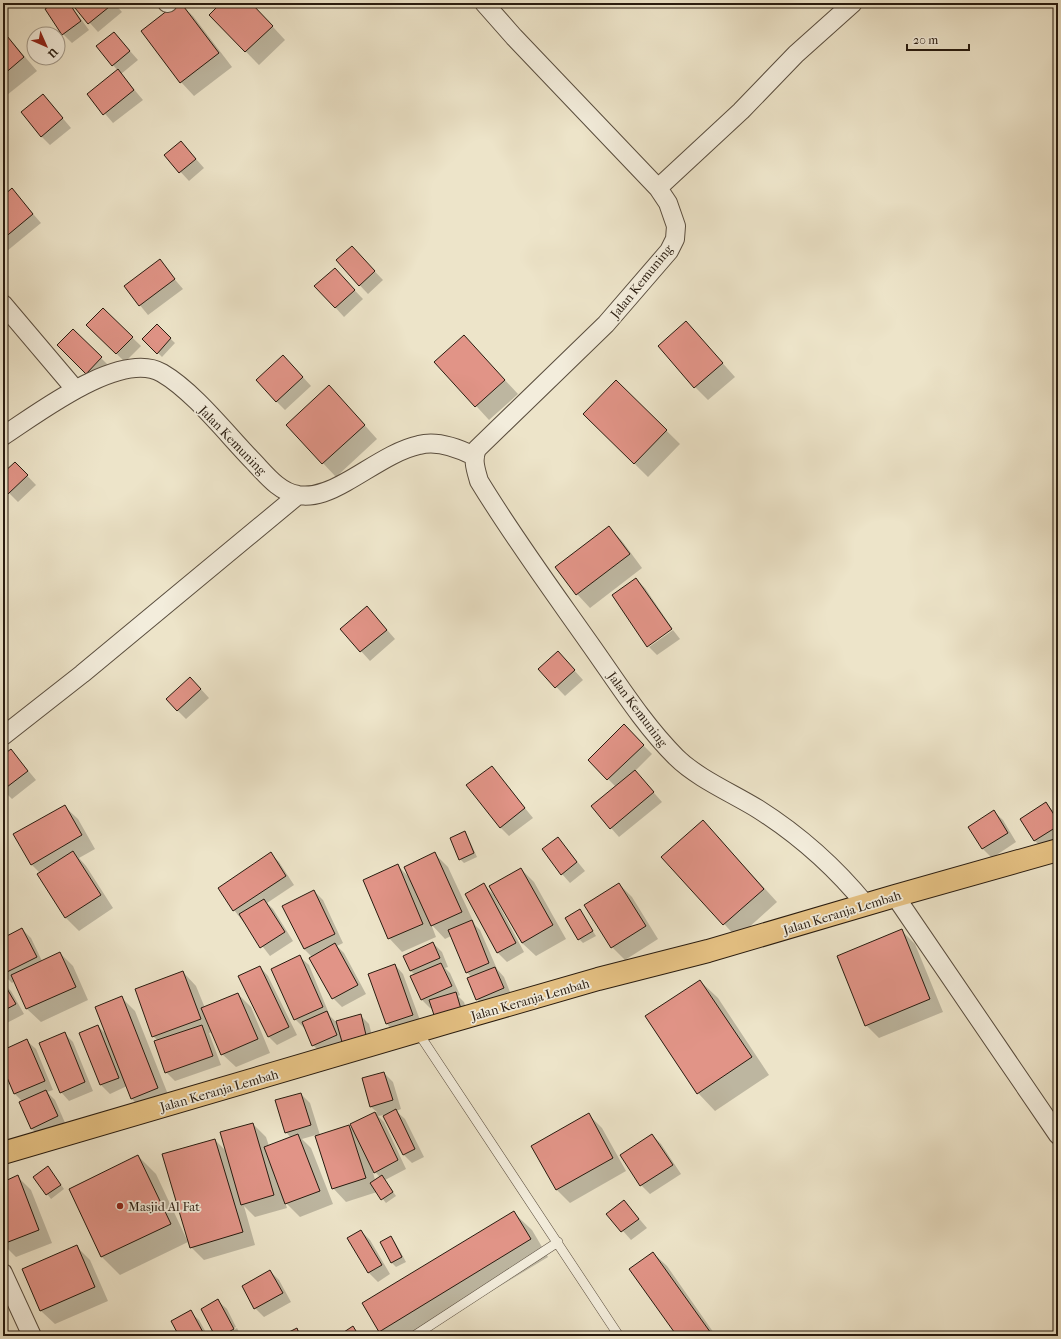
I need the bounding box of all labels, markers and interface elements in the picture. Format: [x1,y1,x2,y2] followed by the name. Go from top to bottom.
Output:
[26,26,66,66] north arrow
[907,26,969,52] scale bar
[913,33,938,47] text: 20 m
[45,44,61,61] text: U
[607,241,676,322] street label: Jalan Kemuning
[195,402,270,479] street label: Jalan Kemuning
[604,668,671,751] street label: Jalan Kemuning
[780,887,904,938] street label: Jalan Keranja Lembah
[468,975,592,1024] street label: Jalan Keranja Lembah
[157,1066,281,1115] street label: Jalan Keranja Lembah
[128,1199,200,1214] place label: Masjid Al Fat
[115,1201,125,1211] marker: Masjid Al Fat

